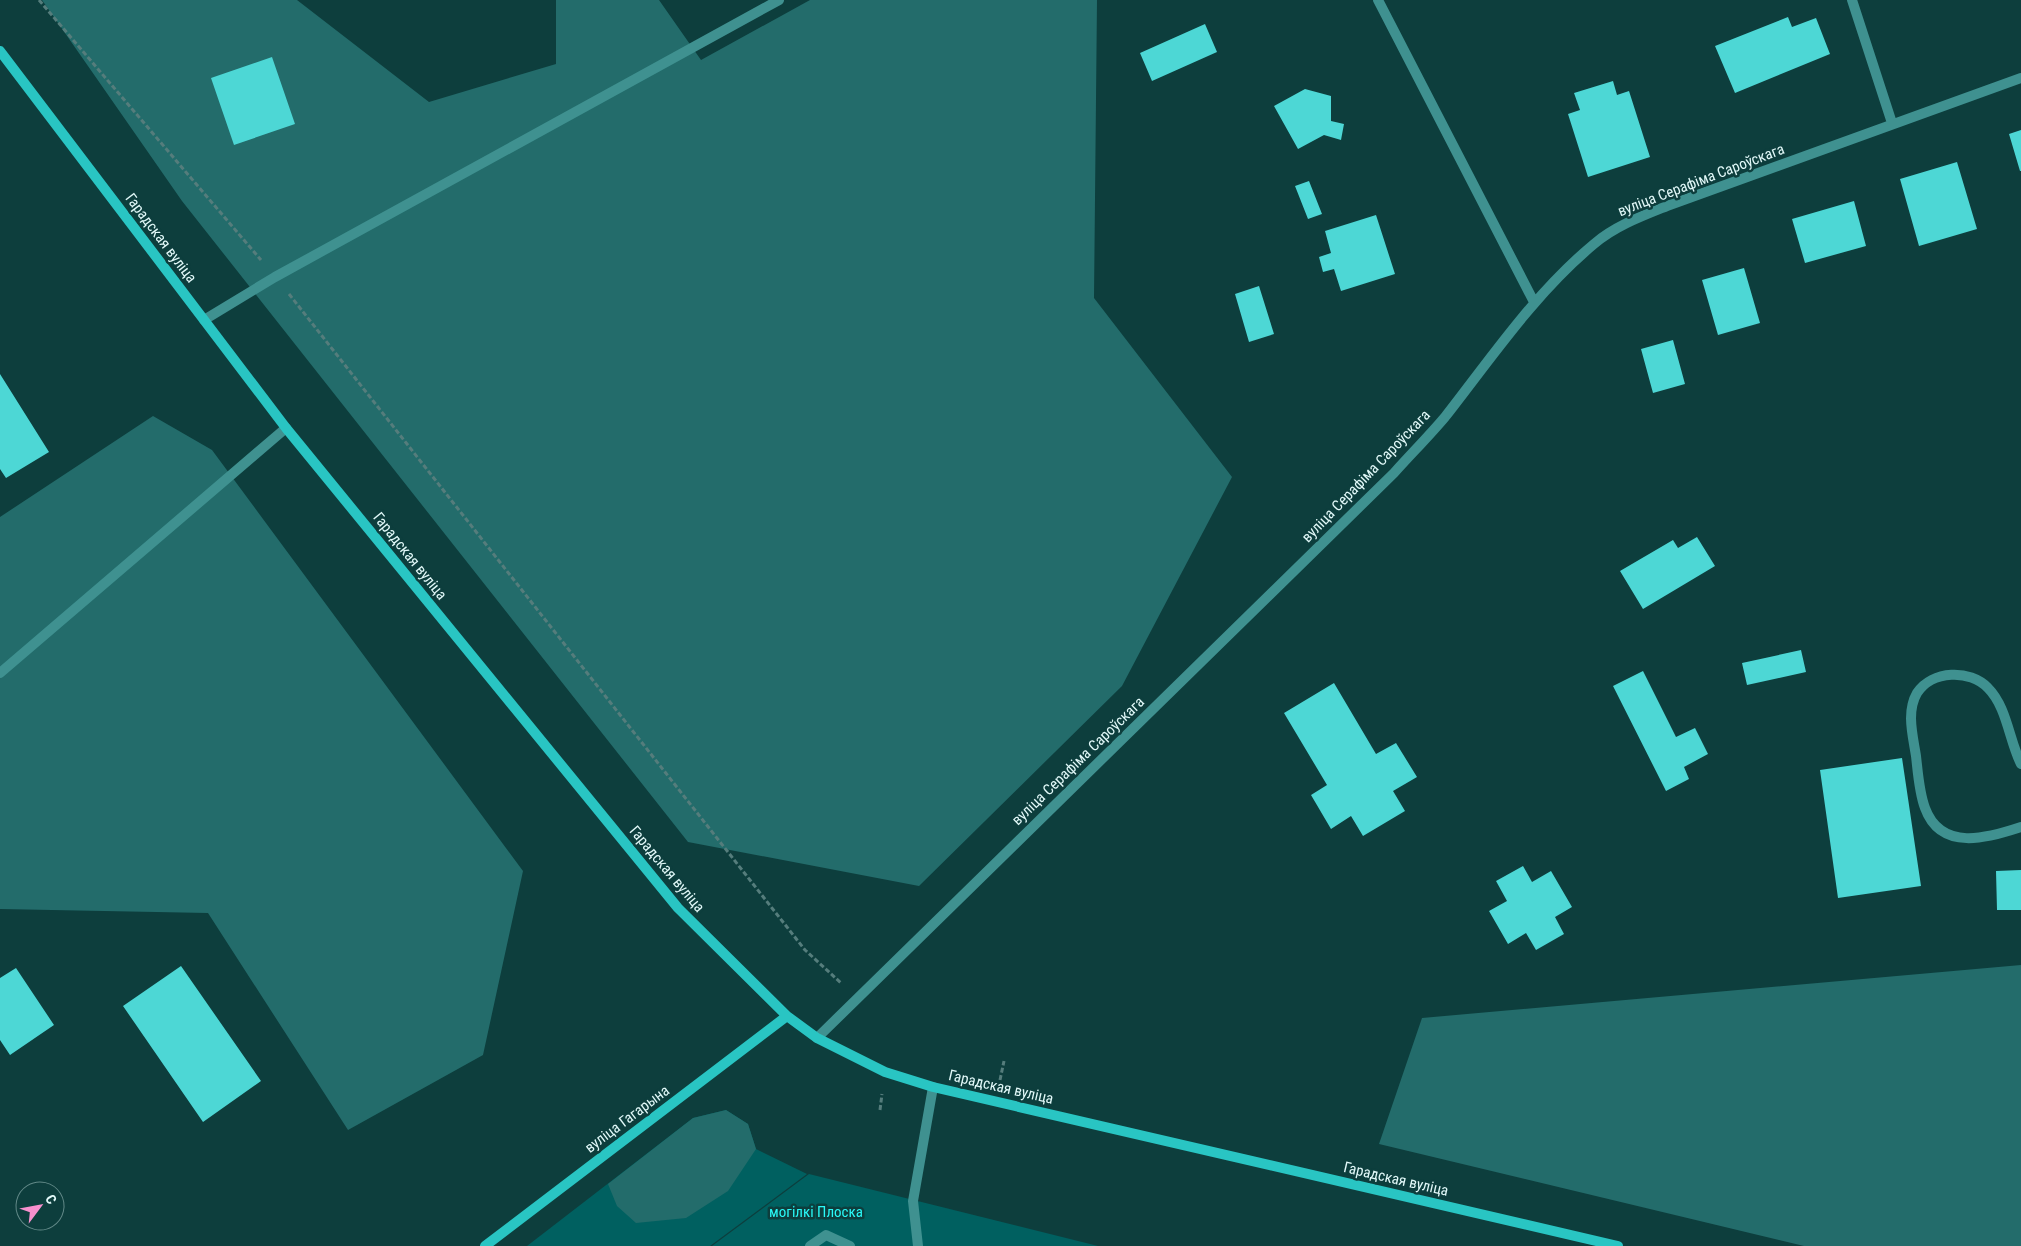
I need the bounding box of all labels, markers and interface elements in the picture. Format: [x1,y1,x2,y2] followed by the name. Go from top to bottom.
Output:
[1615,140,1787,220] street label: вуліца Серафіма Сароўскага
[122,190,200,286] street label: Гарадская вуліца
[1298,406,1434,546] street label: вуліца Серафіма Сароўскага
[369,509,451,603] street label: Гарадская вуліца
[1008,693,1148,829] street label: вуліца Серафіма Сароўскага
[626,822,708,916] street label: Гарадская вуліца
[947,1066,1055,1108] street label: Гарадская вуліца
[581,1081,673,1157] street label: вуліца Гагарына
[1342,1158,1450,1200] street label: Гарадская вуліца
[15,1181,65,1231] north arrow
[42,1191,60,1207] text: С
[769,1203,863,1221] park label: могілкі Плоска

